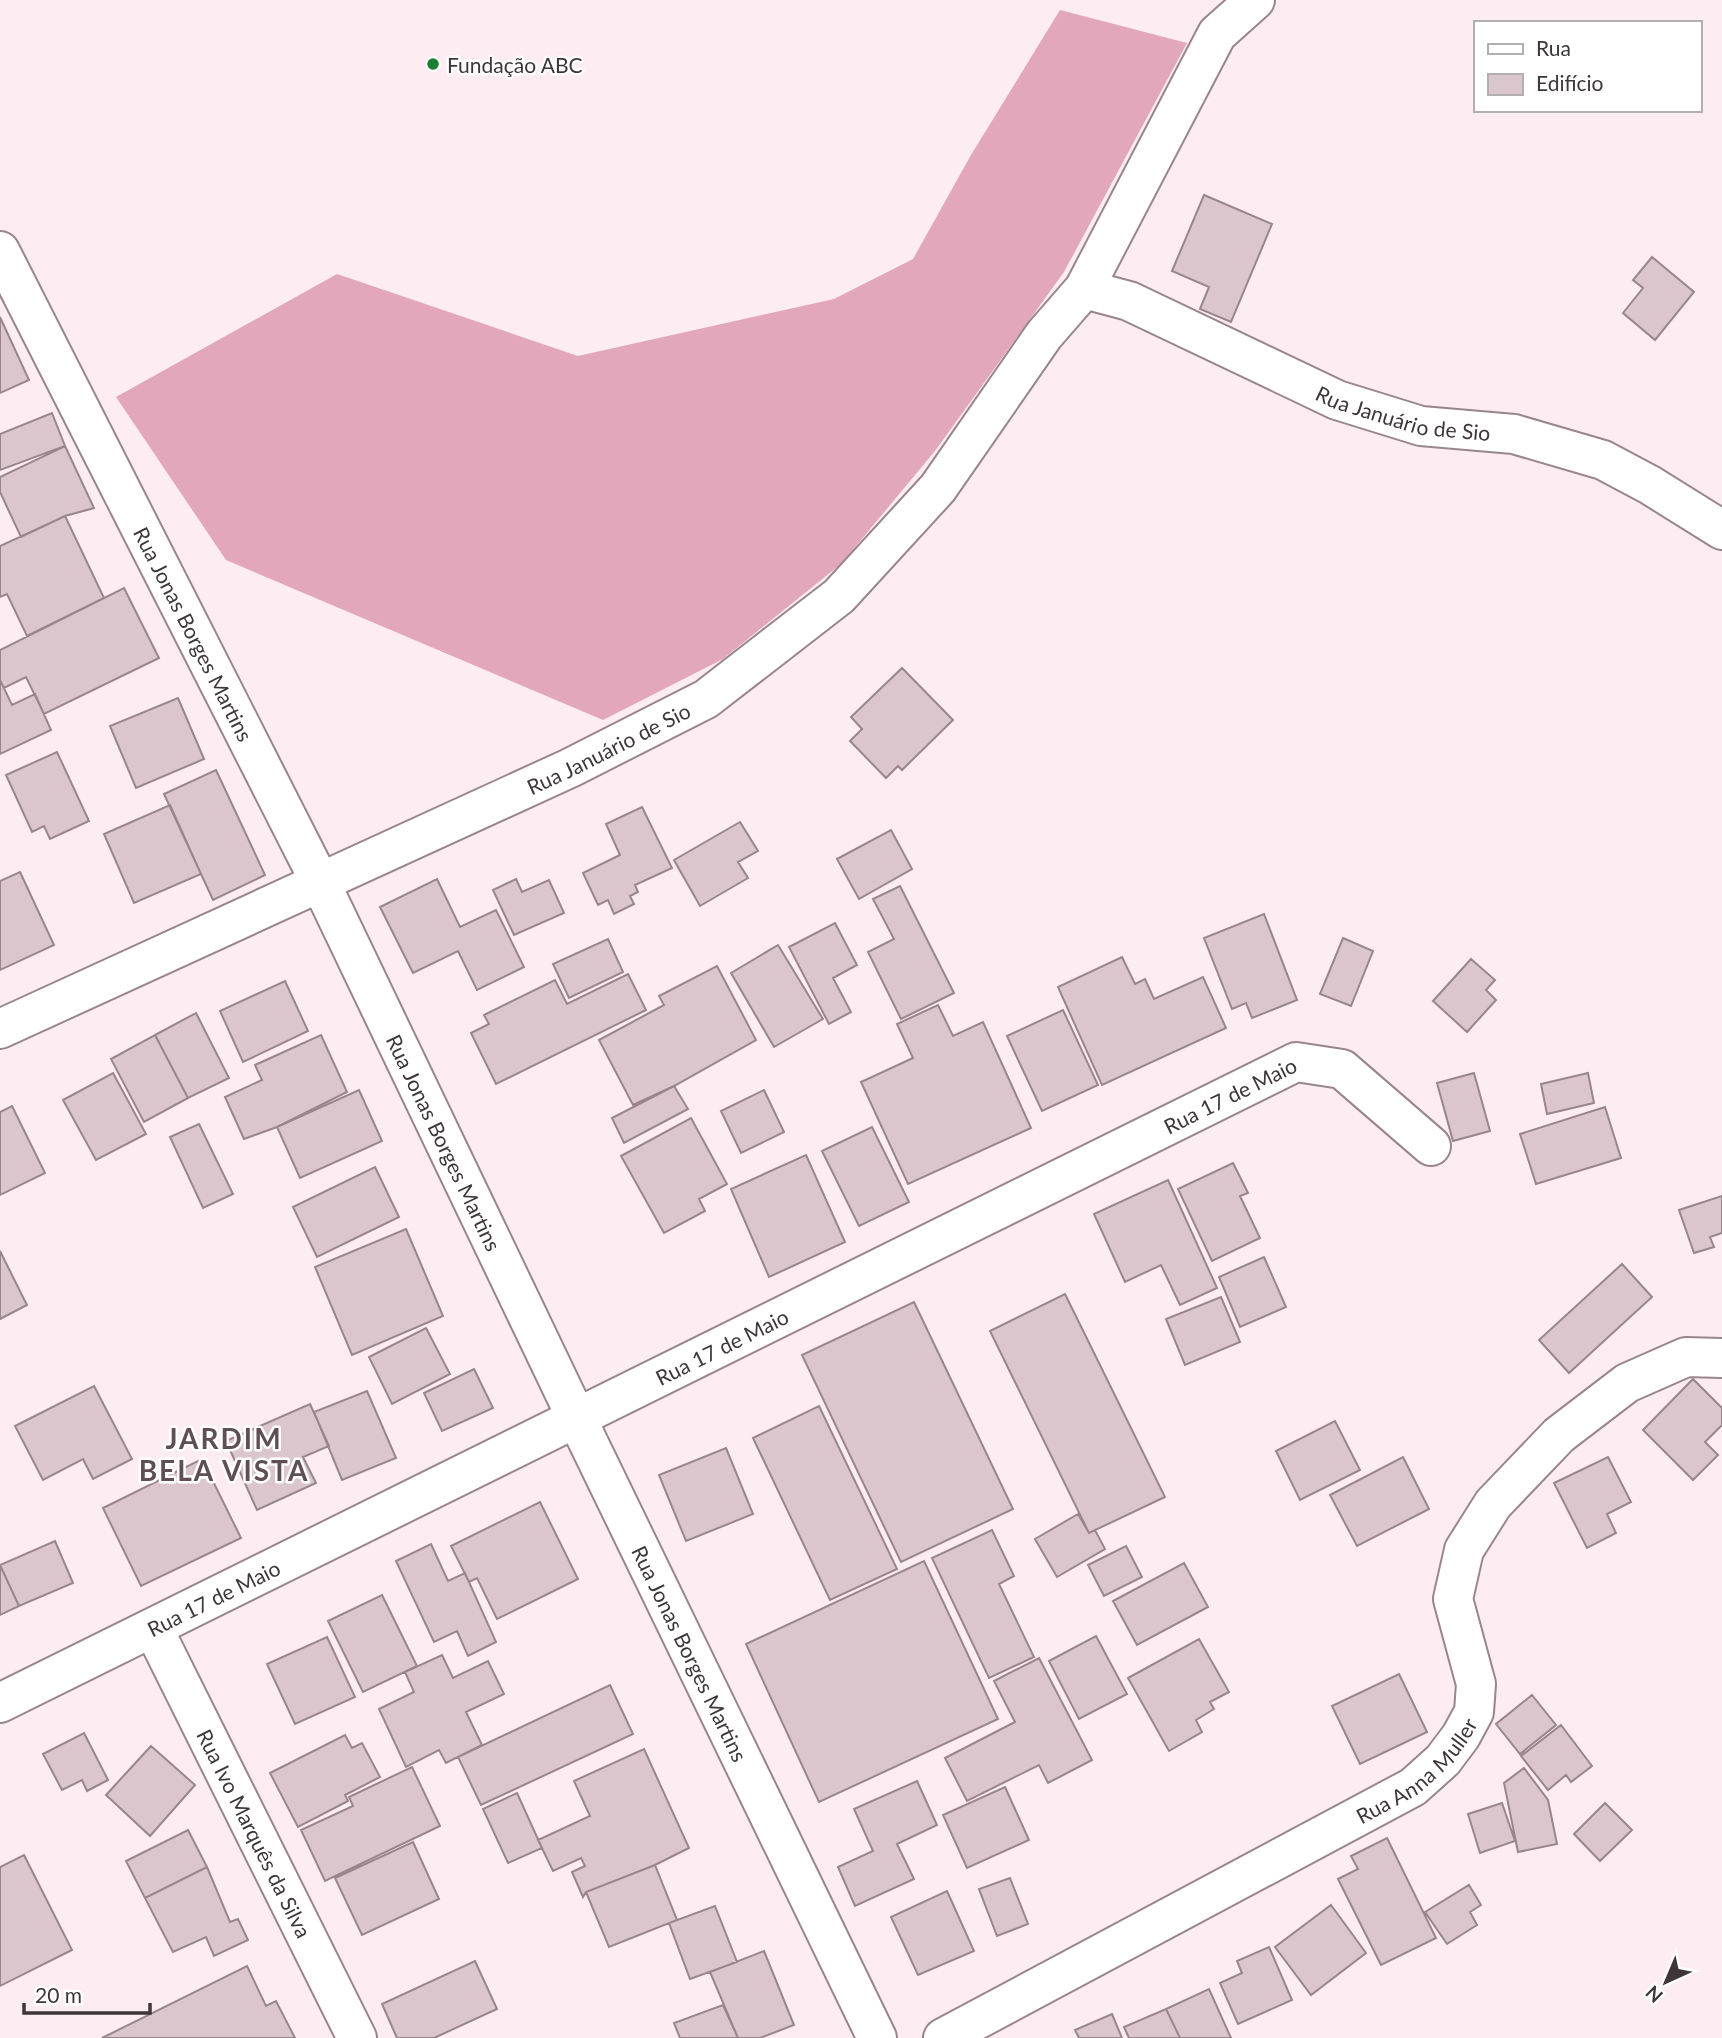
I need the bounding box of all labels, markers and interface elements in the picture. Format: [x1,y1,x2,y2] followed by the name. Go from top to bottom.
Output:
[1474,21,1701,112] legend
[1536,35,1571,60] text: Rua
[447,52,583,77] place label: Fundação ABC
[425,56,441,72] marker: Fundação ABC
[1536,70,1604,95] text: Edifício
[1312,380,1492,444] street label: Rua Januário de Sio
[129,522,259,745] street label: Rua Jonas Borges Martins
[523,697,694,799] street label: Rua Januário de Sio
[382,1030,507,1254] street label: Rua Jonas Borges Martins
[1159,1051,1300,1138] street label: Rua 17 de Maio
[651,1303,792,1389] street label: Rua 17 de Maio
[139,1421,309,1487] district label: JARDIM BELA VISTA
[628,1541,753,1765] street label: Rua Jonas Borges Martins
[143,1554,284,1641] street label: Rua 17 de Maio
[1351,1713,1481,1828] street label: Rua Anna Muller
[193,1725,317,1941] street label: Rua Ivo Marquês da Silva
[1631,1947,1701,2017] north arrow
[24,1972,150,2016] scale bar
[1641,1981,1667,2008] text: N
[35,1982,82,2007] text: 20 m

